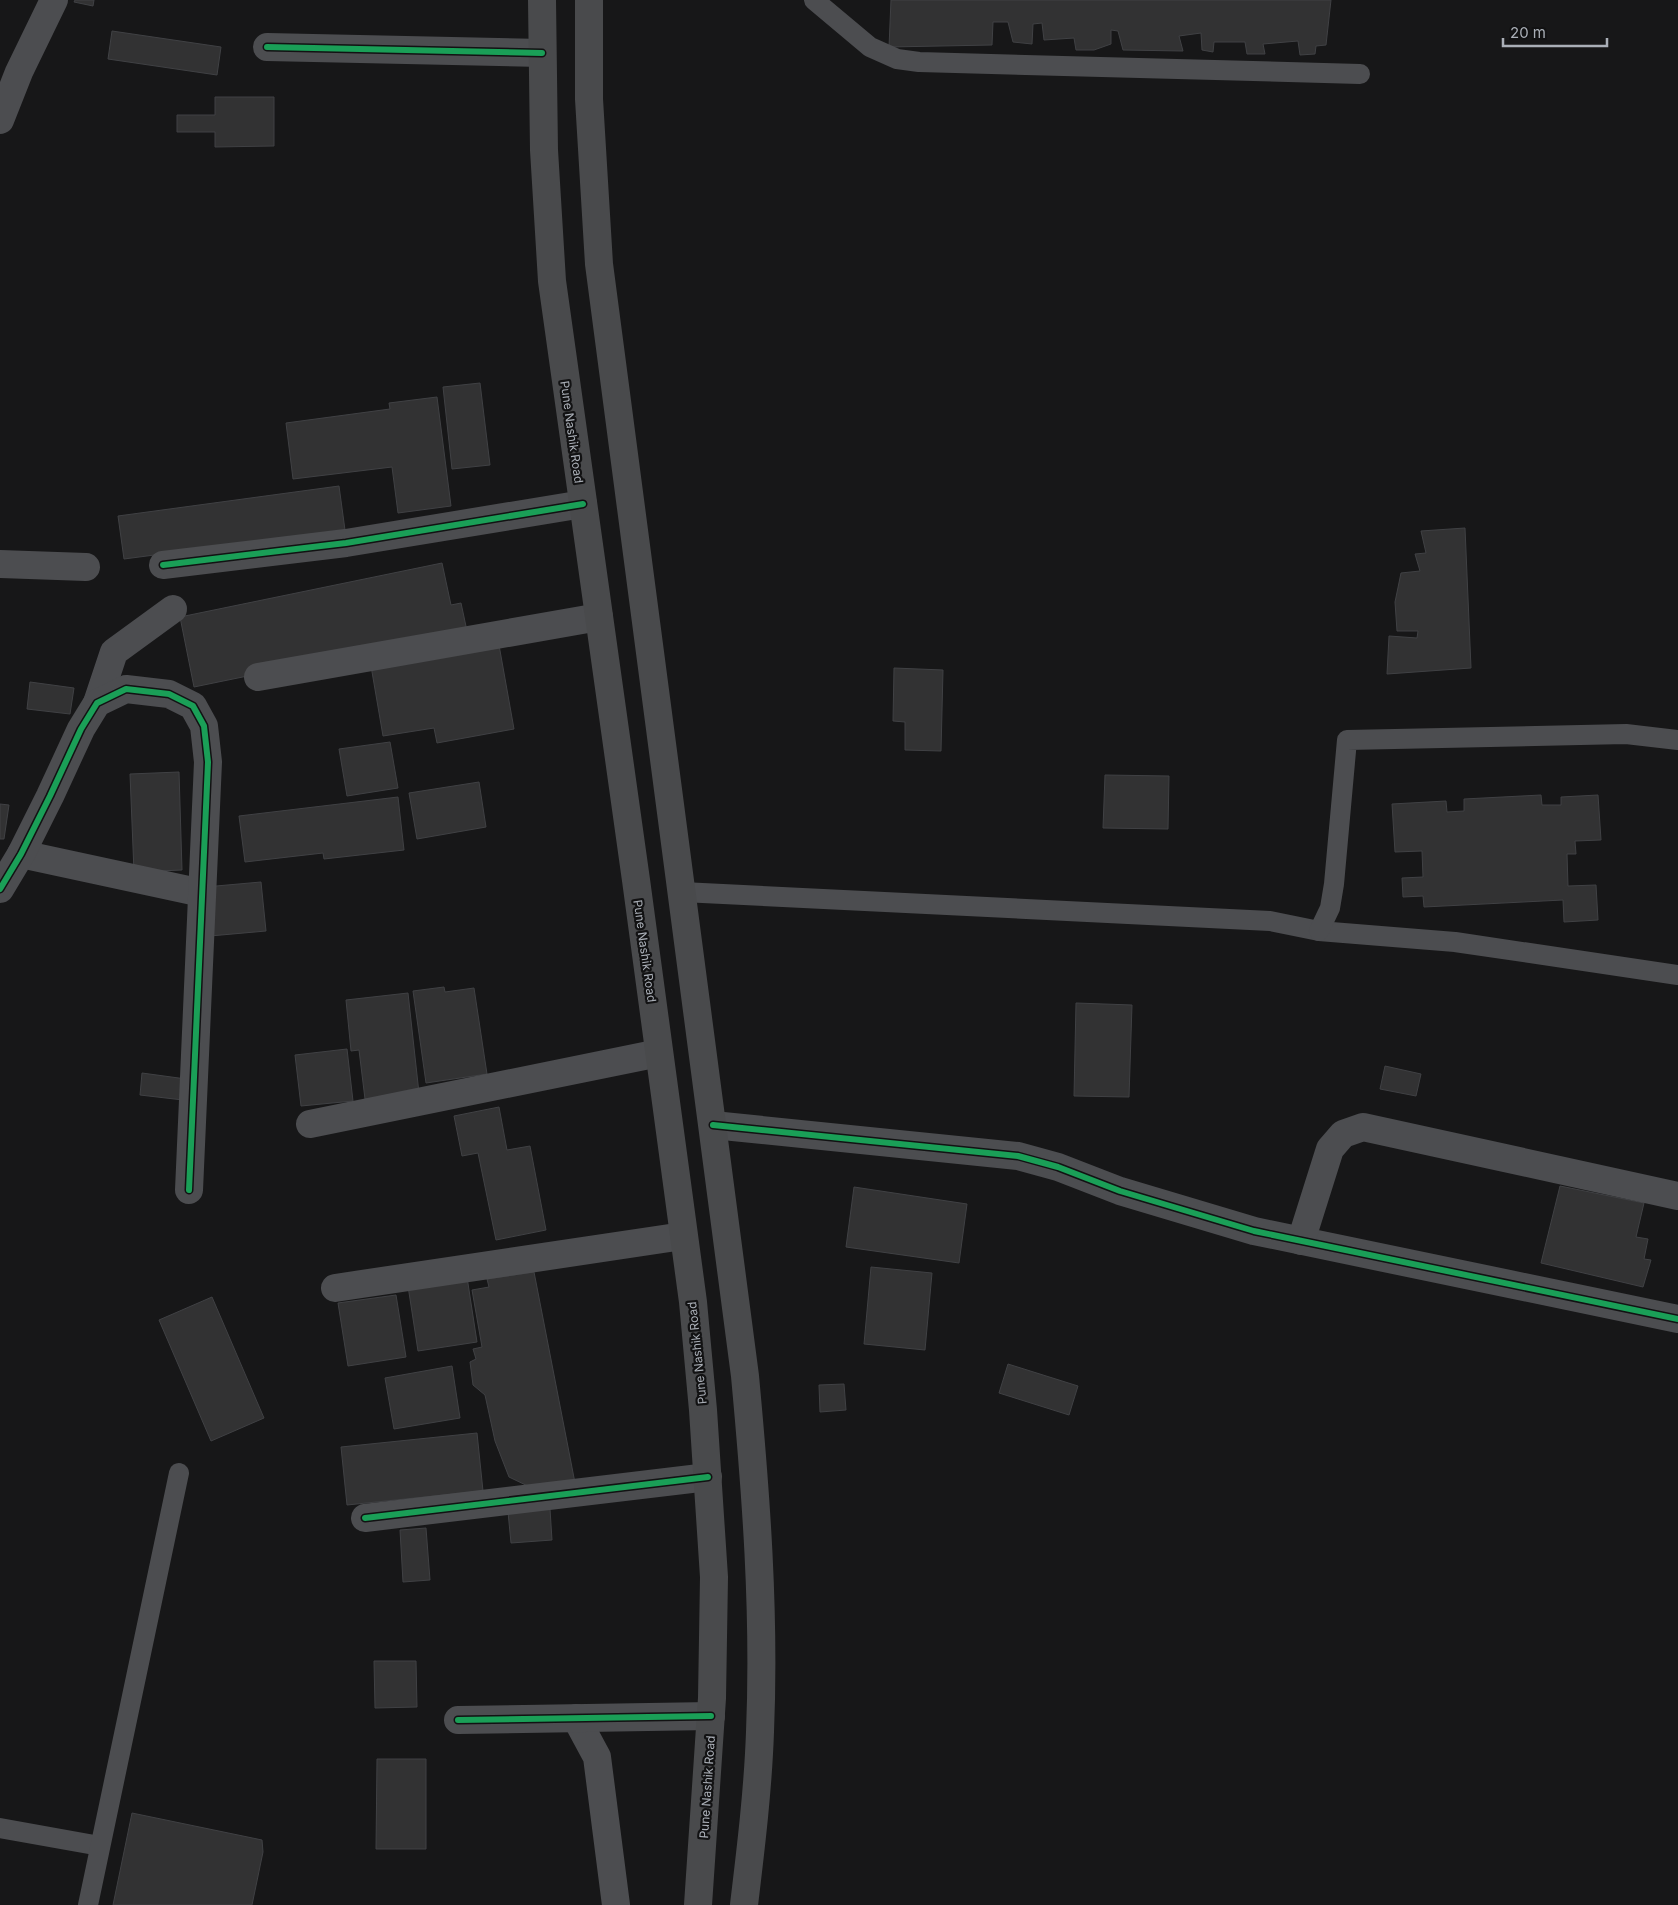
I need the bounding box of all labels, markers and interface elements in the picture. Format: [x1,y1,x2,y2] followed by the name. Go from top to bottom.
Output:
[1503,15,1607,47] scale bar
[1510,23,1546,42] text: 20 m
[557,380,587,484] street label: Pune Nashik Road
[630,899,660,1003] street label: Pune Nashik Road
[684,1301,710,1405] street label: Pune Nashik Road
[696,1735,718,1839] street label: Pune Nashik Road

